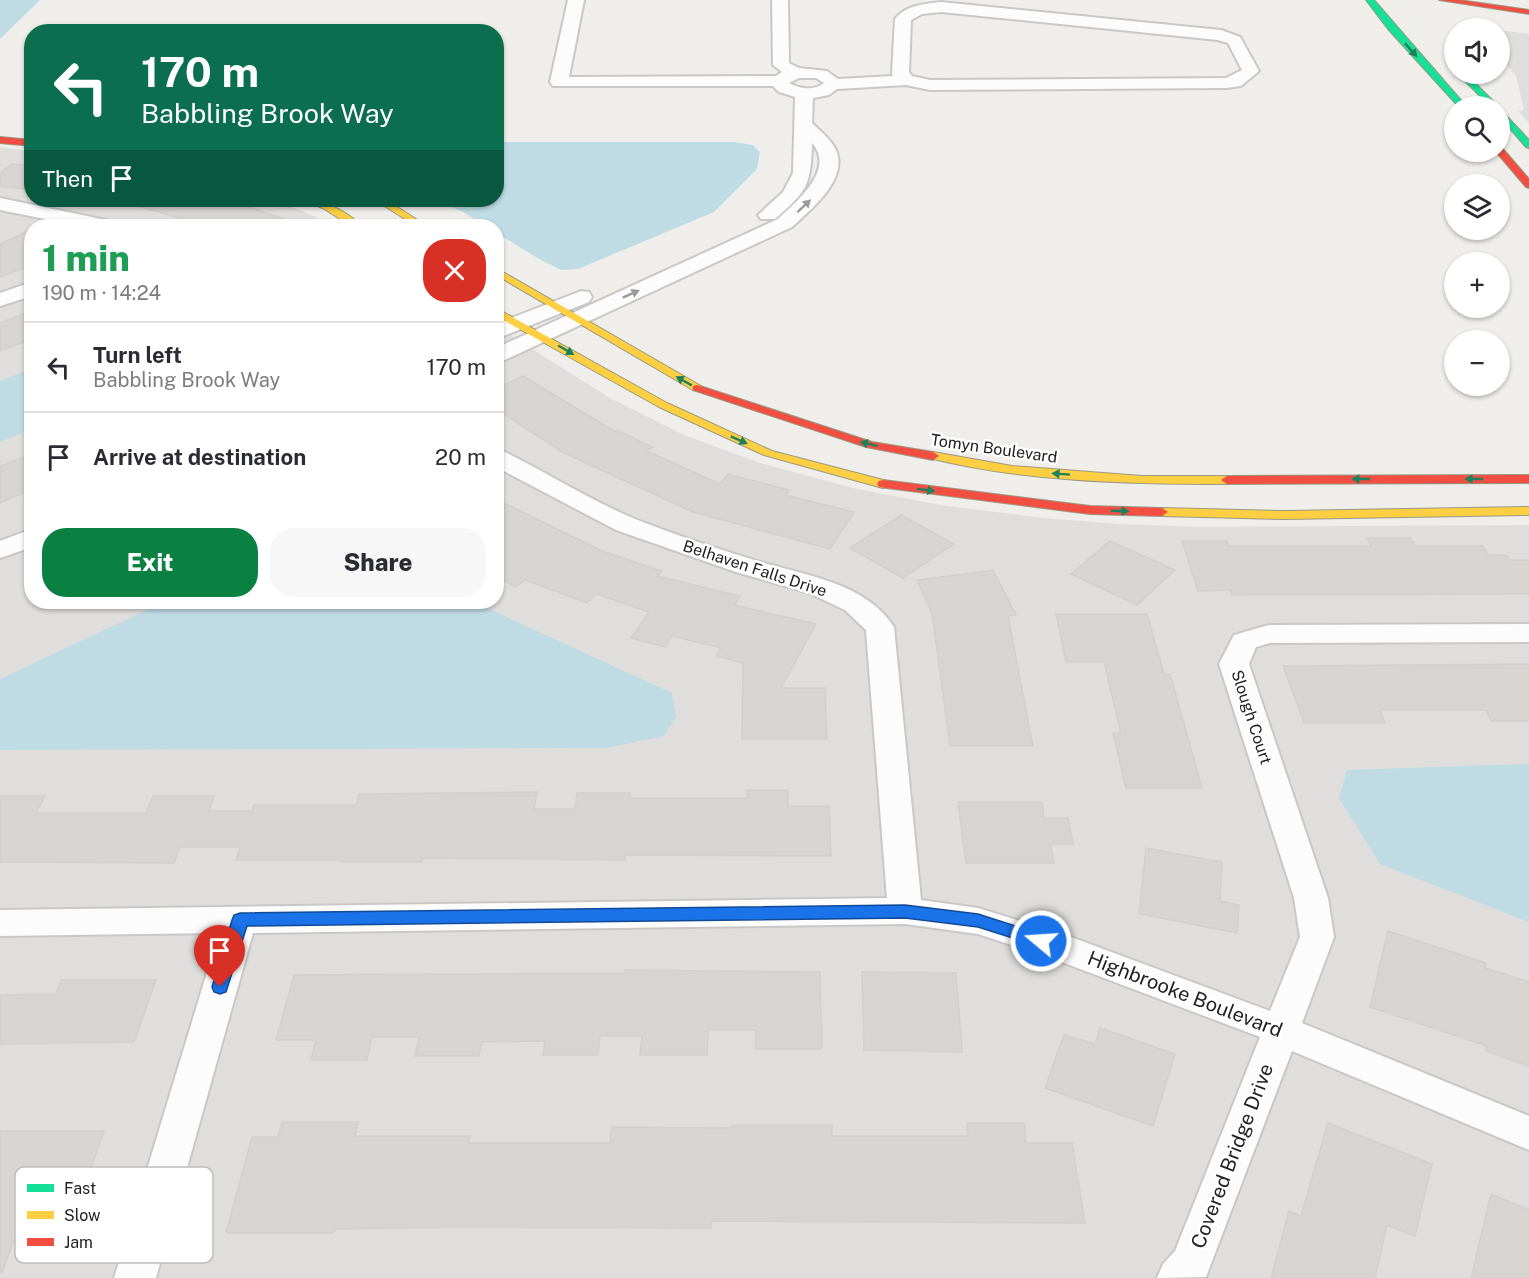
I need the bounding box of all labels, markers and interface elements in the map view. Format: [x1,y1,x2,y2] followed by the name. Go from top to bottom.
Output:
[1444,18,1510,396] map controls
[1444,18,1510,84] button: sound
[1404,42,1417,57] one-way arrow
[141,47,259,96] text: 170 m
[42,48,120,126] icon: left
[1444,96,1510,162] button: search
[141,97,394,129] text: Babbling Brook Way
[105,162,138,195] icon: arrive
[42,166,93,192] text: Then
[1444,174,1510,240] button: layers
[796,199,811,213] one-way arrow
[42,237,130,279] text: 1 min
[423,239,486,302] button: close
[1444,252,1510,318] button: +
[42,281,161,305] text: 190 m · 14:24
[622,289,639,298] one-way arrow
[1444,330,1510,396] button: −
[93,342,182,368] text: Turn left
[558,344,574,355] one-way arrow
[42,351,75,384] icon: left
[426,354,486,380] text: 170 m
[93,368,280,392] text: Babbling Brook Way
[675,376,692,386] one-way arrow
[929,430,1058,467] street label: Tomyn Boulevard
[730,435,747,444] one-way arrow
[859,439,878,449] one-way arrow
[42,441,75,474] icon: arrive
[93,444,306,470] text: Arrive at destination
[435,444,486,470] text: 20 m
[1051,469,1070,479] one-way arrow
[1351,474,1370,484] one-way arrow
[1465,474,1484,484] one-way arrow
[917,485,936,494] one-way arrow
[1110,506,1129,515] one-way arrow
[42,528,258,597] button: Exit
[270,528,486,597] button: Share
[681,536,829,601] street label: Belhaven Falls Drive
[1227,668,1276,767] street label: Slough Court
[1009,909,1073,973] position arrow
[194,925,245,987] pin
[203,934,236,967] icon: arrive
[1084,946,1286,1042] street label: Highbrooke Boulevard
[1186,1060,1278,1252] street label: Covered Bridge Drive
[15,1167,213,1263] legend
[64,1179,96,1198] text: Fast
[64,1206,101,1225] text: Slow
[64,1233,93,1252] text: Jam

